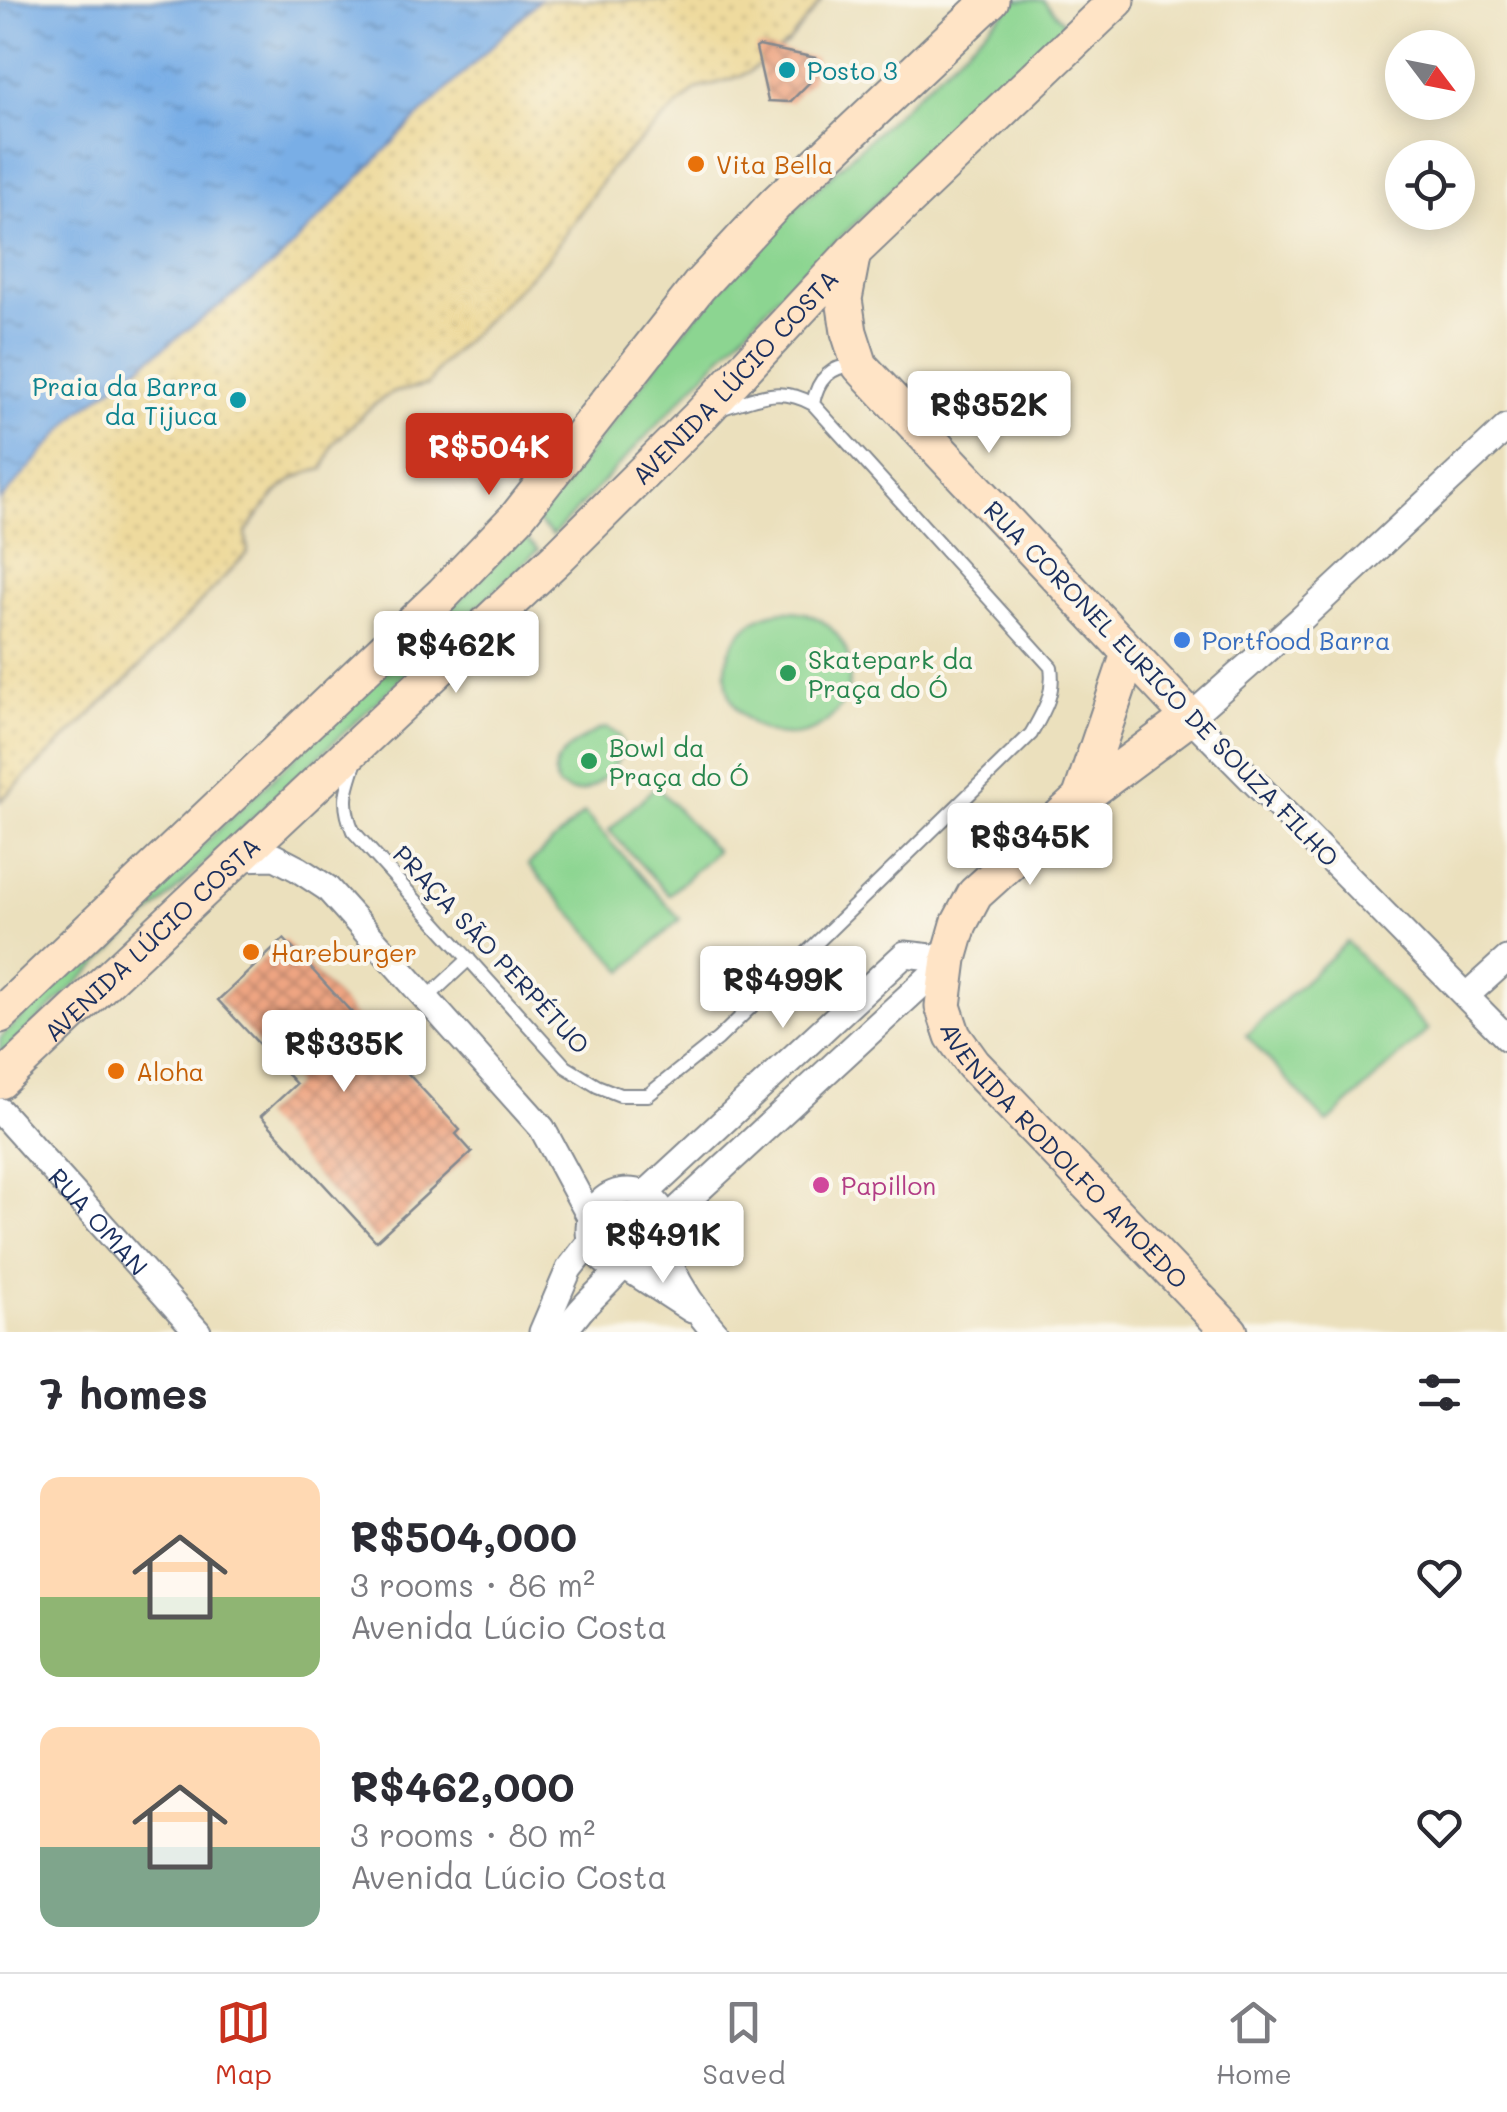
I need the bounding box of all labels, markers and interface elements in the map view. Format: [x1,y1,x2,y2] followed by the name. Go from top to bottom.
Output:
[1385,30,1475,120] north arrow
[1385,30,1475,230] map controls
[807,54,898,86] place label: Posto 3
[776,59,798,81] marker: Posto 3
[1385,140,1475,230] button: locate
[716,148,833,180] place label: Vita Bella
[685,153,707,175] marker: Vita Bella
[625,262,845,491] street label: AVENIDA LÚCIO COSTA
[32,370,218,431] place label: Praia da Barra da Tijuca
[908,371,1070,456] pin: R$352K
[930,382,1048,424] text: R$352K
[227,389,249,411] marker: Praia da Barra da Tijuca
[408,413,570,498] pin: R$504K
[428,424,550,466] text: R$504K
[978,493,1346,873] street label: RUA CORONEL EURICO DE SOUZA FILHO
[375,611,537,696] pin: R$462K
[396,622,516,664] text: R$462K
[1202,624,1391,656] place label: Portfood Barra
[1171,629,1193,651] marker: Portfood Barra
[808,643,974,704] place label: Skatepark da Praça do Ó
[777,662,799,684] marker: Skatepark da Praça do Ó
[609,731,749,792] place label: Bowl da Praça do Ó
[578,750,600,772] marker: Bowl da Praça do Ó
[949,803,1111,888] pin: R$345K
[969,814,1091,856] text: R$345K
[37,829,267,1048] street label: AVENIDA LÚCIO COSTA
[387,838,597,1060] street label: PRAÇA SÃO PERPÉTUO
[271,936,417,968] place label: Hareburger
[240,941,262,963] marker: Hareburger
[702,946,864,1031] pin: R$499K
[722,957,844,999] text: R$499K
[263,1010,425,1095] pin: R$335K
[934,1019,1195,1295] street label: AVENIDA RODOLFO AMOEDO
[284,1021,404,1063] text: R$335K
[136,1055,204,1087] place label: Aloha
[105,1060,127,1082] marker: Aloha
[42,1161,155,1282] street label: RUA OMAN
[841,1169,936,1201] place label: Papillon
[810,1174,832,1196] marker: Papillon
[582,1201,744,1286] pin: R$491K
[605,1212,721,1254] text: R$491K
[40,1365,208,1420] text: 7 homes
[1412,1365,1467,1420] icon: filters
[350,1508,577,1563] text: R$504,000
[120,1517,240,1637] icon: home
[1412,1550,1467,1605] icon: heart
[350,1563,595,1605] text: 3 rooms · 86 m²
[350,1605,667,1647] text: Avenida Lúcio Costa
[350,1758,574,1813] text: R$462,000
[120,1767,240,1887] icon: home
[1412,1800,1467,1855] icon: heart
[350,1813,595,1855] text: 3 rooms · 80 m²
[350,1855,667,1897] text: Avenida Lúcio Costa
[215,1995,272,2091] tab: Map
[702,1995,785,2091] tab: Saved
[1216,1995,1292,2091] tab: Home

